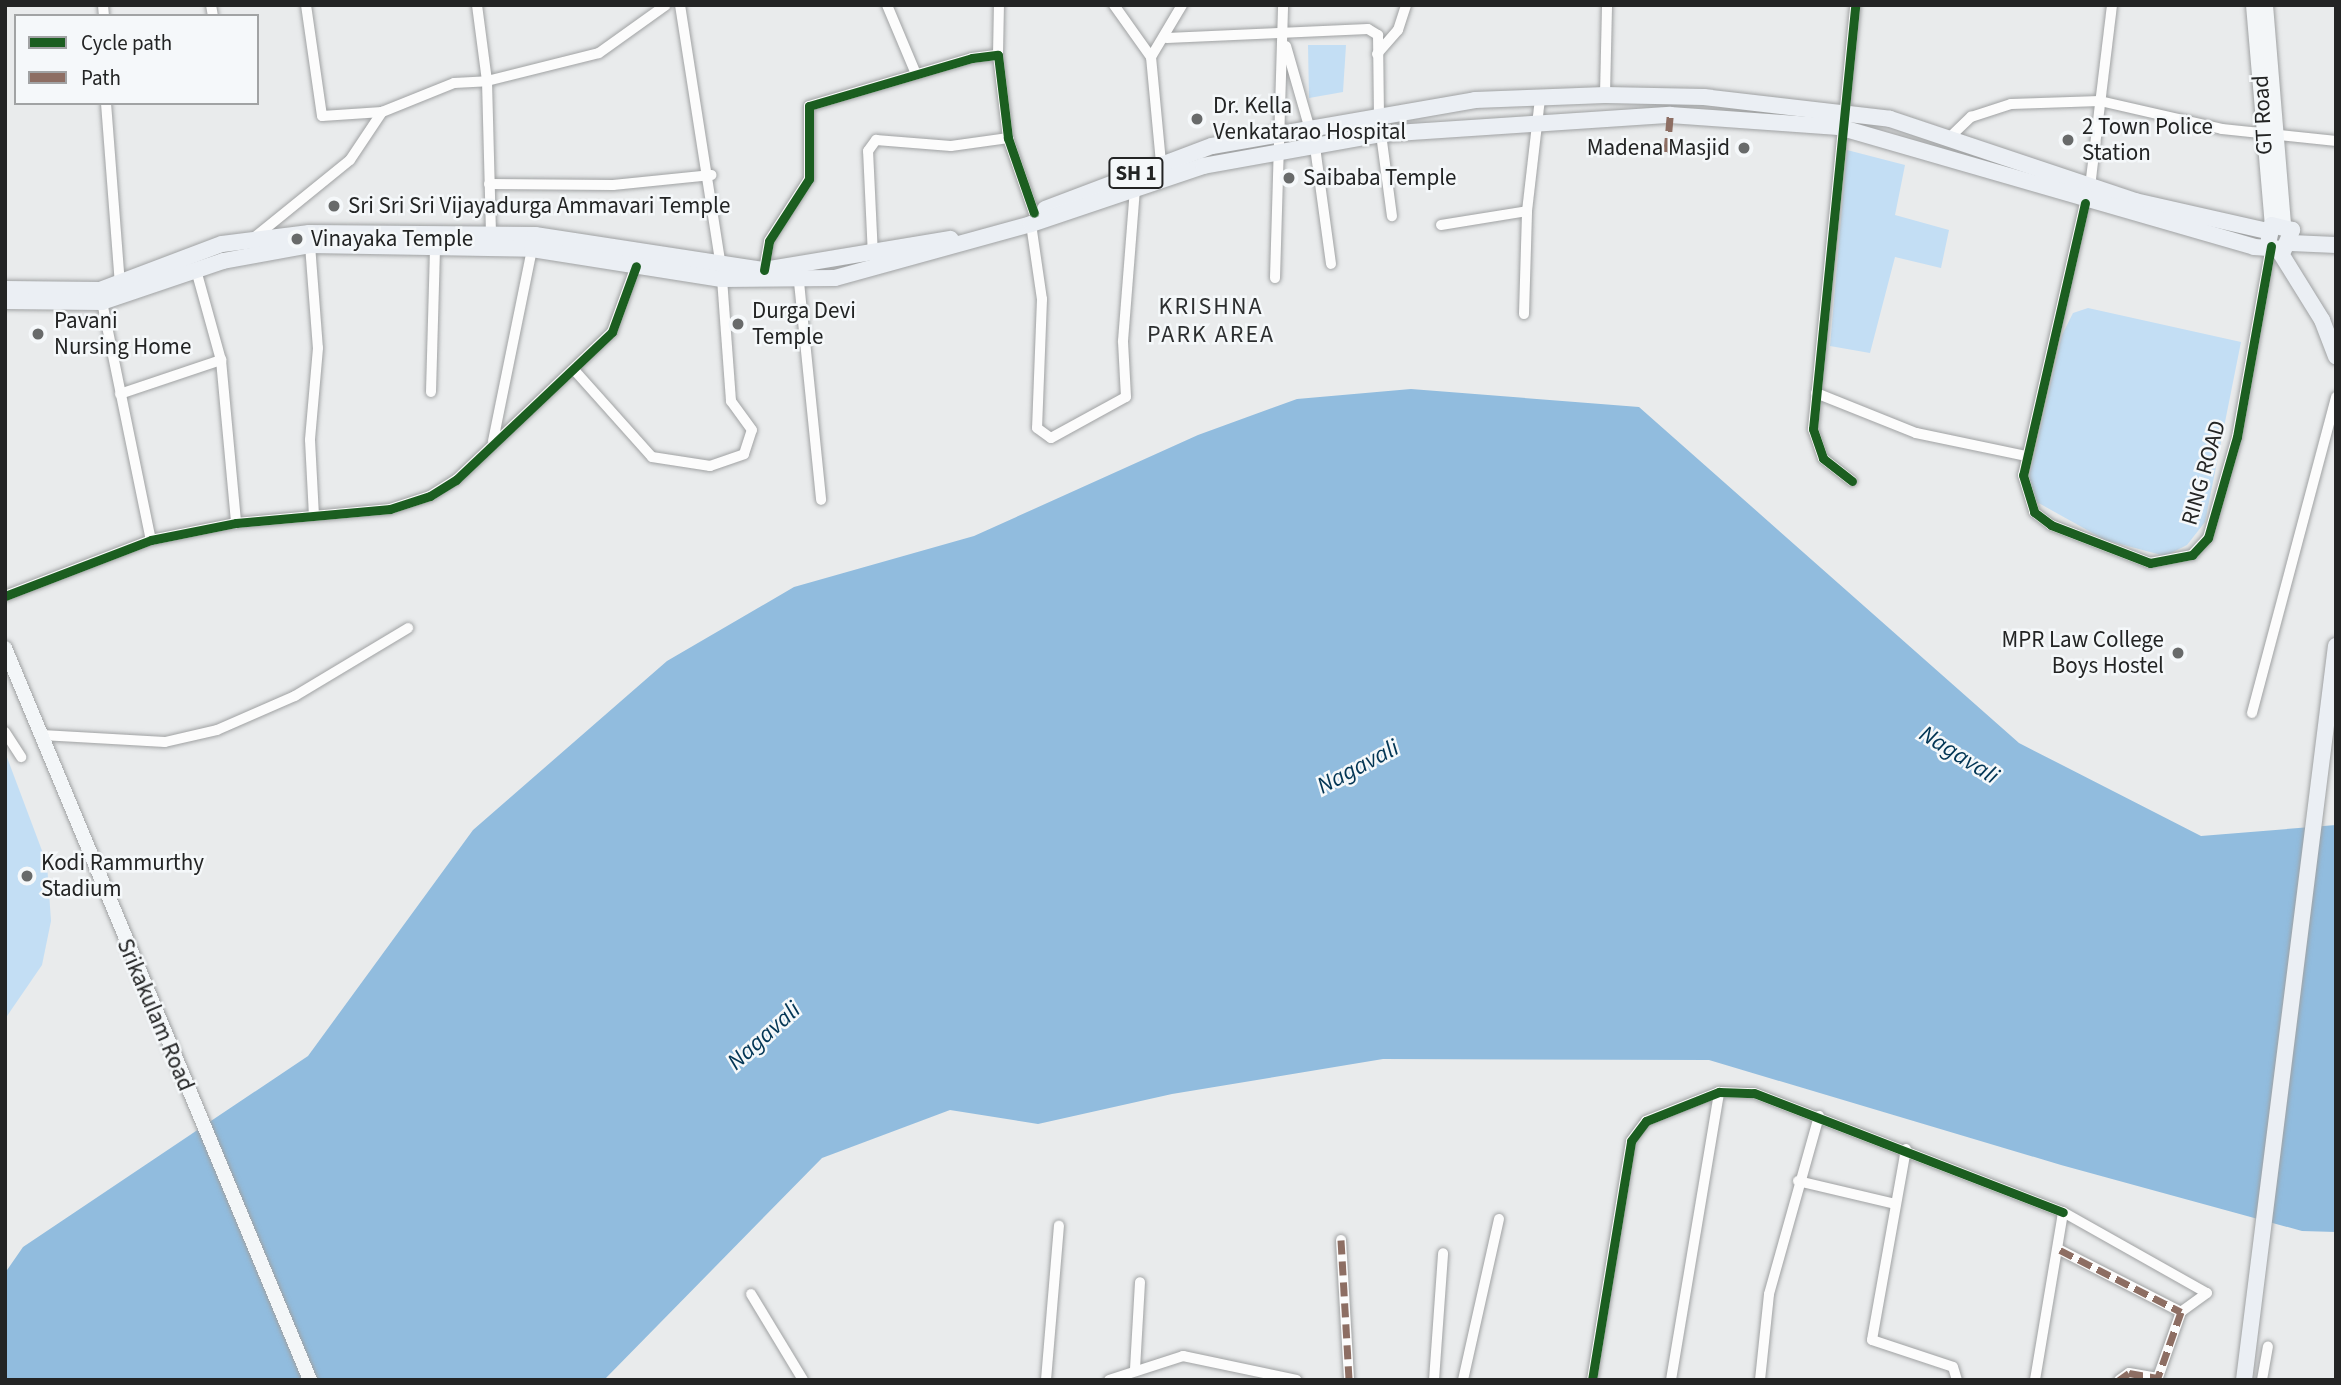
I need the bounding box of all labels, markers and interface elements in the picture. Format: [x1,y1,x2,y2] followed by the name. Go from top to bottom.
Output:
[14,14,259,105] legend
[81,28,172,58] text: Cycle path
[81,63,121,93] text: Path
[2247,74,2279,156] street label: GT Road
[1213,92,1406,146] place label: Dr. Kella Venkatarao Hospital
[1187,109,1207,129] marker: Dr. Kella Venkatarao Hospital
[2082,113,2213,167] place label: 2 Town Police Station
[2060,132,2076,148] marker: 2 Town Police Station
[1587,134,1730,162] place label: Madena Masjid
[1736,140,1752,156] marker: Madena Masjid
[1108,156,1164,190] road number: SH 1
[1303,164,1456,192] place label: Saibaba Temple
[1281,170,1297,186] marker: Saibaba Temple
[348,192,730,220] place label: Sri Sri Sri Vijayadurga Ammavari Temple
[326,198,342,214] marker: Sri Sri Sri Vijayadurga Ammavari Temple
[311,225,473,253] place label: Vinayaka Temple
[289,231,305,247] marker: Vinayaka Temple
[1148,293,1274,349] district label: KRISHNA PARK AREA
[752,297,856,351] place label: Durga Devi Temple
[54,307,191,361] place label: Pavani Nursing Home
[730,316,746,332] marker: Durga Devi Temple
[28,324,48,344] marker: Pavani Nursing Home
[2176,417,2232,529] street label: RING ROAD
[2001,626,2164,680] place label: MPR Law College Boys Hostel
[2170,645,2186,661] marker: MPR Law College Boys Hostel
[1914,719,2004,791] water label: Nagavali
[1312,734,1404,800] water label: Nagavali
[41,849,204,903] place label: Kodi Rammurthy Stadium
[19,868,35,884] marker: Kodi Rammurthy Stadium
[111,935,199,1095] street label: Srikakulam Road
[721,996,807,1076] water label: Nagavali

